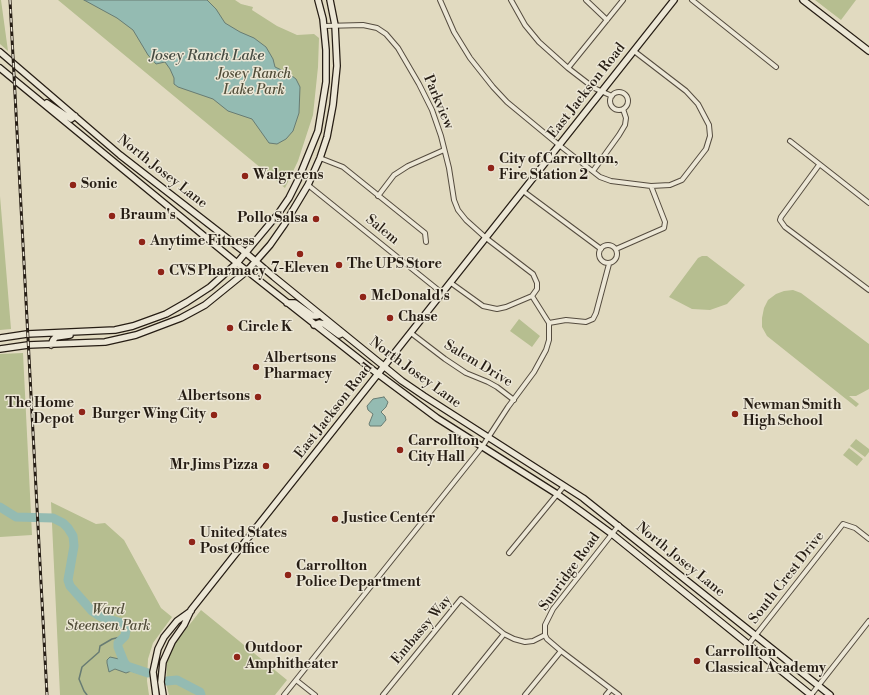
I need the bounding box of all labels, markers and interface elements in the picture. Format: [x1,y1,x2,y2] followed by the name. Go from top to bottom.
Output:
[545,40,629,142] street label: East Jackson Road
[150,47,264,65] water label: Josey Ranch Lake
[217,67,291,100] park label: Josey Ranch Lake Park
[419,72,457,132] street label: Parkview
[114,132,210,212] street label: North Josey Lane
[499,152,618,184] place label: City of Carrollton, Fire Station 2
[486,163,496,173] marker: City of Carrollton, Fire Station 2
[253,168,323,184] place label: Walgreens
[240,171,250,181] marker: Walgreens
[81,177,118,193] place label: Sonic
[68,180,78,190] marker: Sonic
[120,208,176,224] place label: Braum's
[107,211,117,221] marker: Braum's
[237,211,308,227] place label: Pollo Salsa
[362,211,402,249] street label: Salem
[311,214,321,224] marker: Pollo Salsa
[150,234,255,250] place label: Anytime Fitness
[137,237,147,247] marker: Anytime Fitness
[295,249,305,259] marker: 7-Eleven
[347,257,442,273] place label: The UPS Store
[334,260,344,270] marker: The UPS Store
[271,261,329,277] place label: 7-Eleven
[169,264,266,280] place label: CVS Pharmacy
[156,267,166,277] marker: CVS Pharmacy
[371,289,450,305] place label: McDonald's
[358,292,368,302] marker: McDonald's
[398,310,438,326] place label: Chase
[385,313,395,323] marker: Chase
[238,320,292,336] place label: Circle K
[225,323,235,333] marker: Circle K
[366,334,464,412] street label: North Josey Lane
[441,337,515,391] street label: Salem Drive
[264,351,336,384] place label: Albertsons Pharmacy
[292,360,376,462] street label: East Jackson Road
[251,362,261,372] marker: Albertsons Pharmacy
[178,389,250,405] place label: Albertsons
[253,392,263,402] marker: Albertsons
[6,396,74,428] place label: The Home Depot
[743,398,841,430] place label: Newman Smith High School
[77,407,87,417] marker: The Home Depot
[92,407,206,423] place label: Burger Wing City
[730,409,740,419] marker: Newman Smith High School
[209,410,219,420] marker: Burger Wing City
[408,434,479,466] place label: Carrollton City Hall
[395,445,405,455] marker: Carrollton City Hall
[170,458,258,474] place label: Mr Jims Pizza
[261,461,271,471] marker: Mr Jims Pizza
[343,511,435,527] place label: Justice Center
[330,514,340,524] marker: Justice Center
[632,519,728,601] street label: North Josey Lane
[200,526,287,558] place label: United States Post Office
[746,528,828,628] street label: South Crest Drive
[536,530,604,614] street label: Sunridge Road
[187,537,197,547] marker: United States Post Office
[296,559,421,592] place label: Carrollton Police Department
[283,570,293,580] marker: Carrollton Police Department
[388,592,456,668] street label: Embassy Way
[66,603,150,636] park label: Ward Steensen Park
[245,641,338,674] place label: Outdoor Amphitheater
[705,645,826,678] place label: Carrollton Classical Academy
[232,652,242,662] marker: Outdoor Amphitheater
[692,656,702,666] marker: Carrollton Classical Academy

